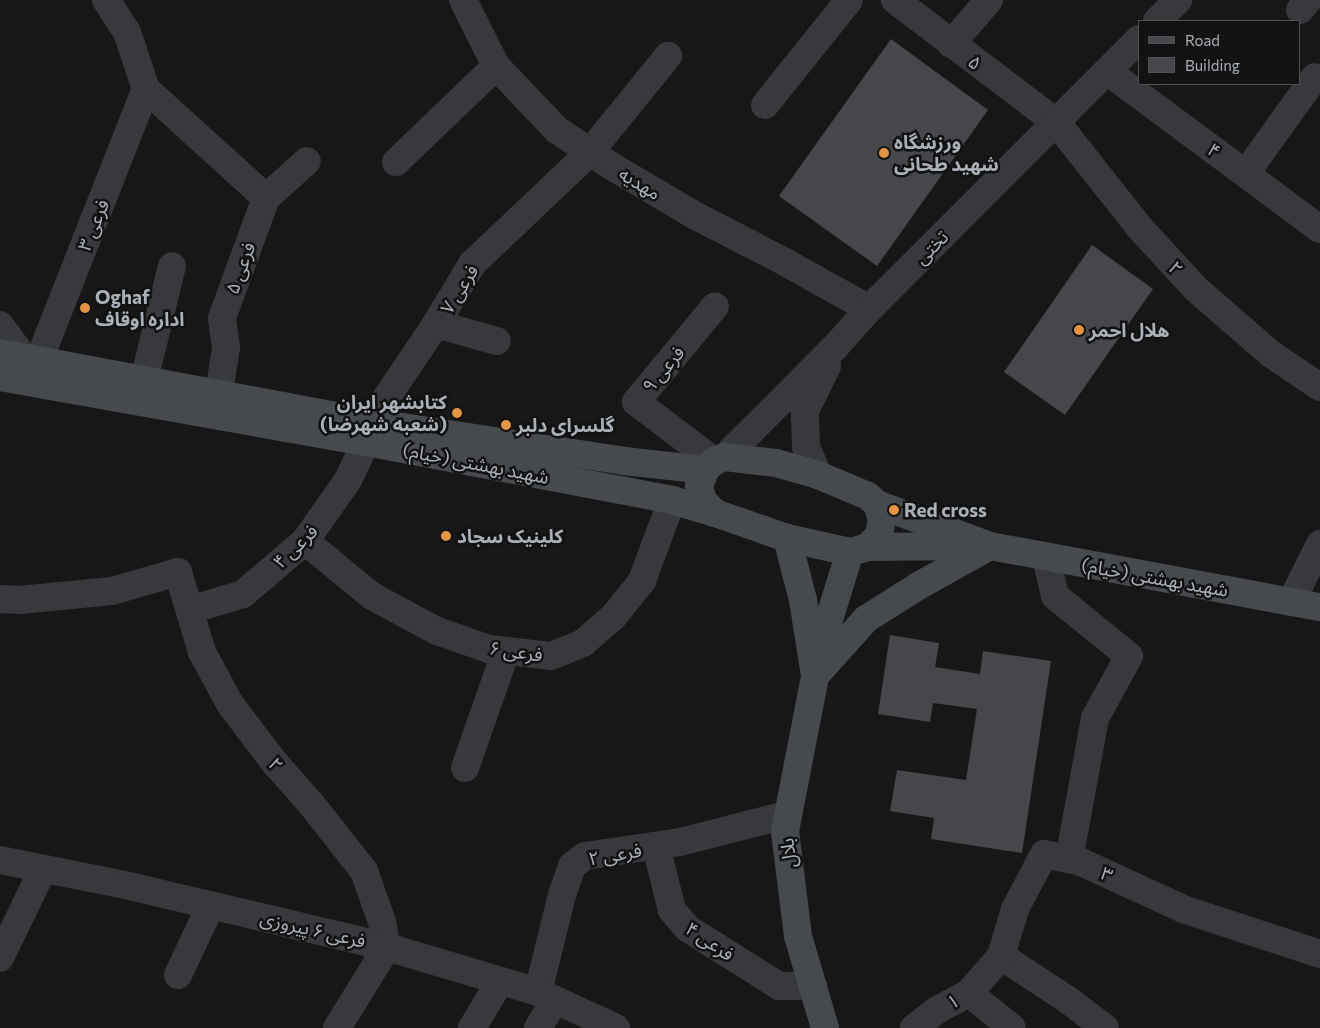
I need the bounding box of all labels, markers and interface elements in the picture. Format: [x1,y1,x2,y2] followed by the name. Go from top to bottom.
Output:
[1138,20,1300,85] legend
[1185,31,1220,49] text: Road
[964,50,986,74] street label: ۵
[1185,56,1240,74] text: Building
[894,131,999,175] place label: ورزشگاه شهید طحانی
[1203,138,1225,162] street label: ۴
[878,147,890,159] marker: ورزشگاه شهید طحانی
[615,162,665,204] street label: مهدیه
[72,196,114,254] street label: فرعی ۳
[909,225,953,269] street label: تختی
[220,239,260,297] street label: فرعی ۵
[1164,256,1188,280] street label: ۲
[435,260,483,318] street label: فرعی ۷
[95,286,185,330] place label: Oghaf اداره اوقاف
[79,302,91,314] marker: Oghaf اداره اوقاف
[1089,319,1169,341] place label: هلال احمر
[1073,324,1085,336] marker: هلال احمر
[637,341,689,397] street label: فرعی ۹
[320,391,447,435] place label: کتابشهر ایران (شعبه شهرضا)
[451,407,463,419] marker: کتابشهر ایران (شعبه شهرضا)
[516,414,614,436] place label: گلسرای دلبر
[500,419,512,431] marker: گلسرای دلبر
[401,438,551,488] street label: شهید بهشتی (خیام)
[904,499,987,521] place label: Red cross
[888,504,900,516] marker: Red cross
[268,519,322,573] street label: فرعی ۴
[457,525,563,547] place label: کلینیک سجاد
[439,529,453,543] marker: کلینیک سجاد
[1080,553,1230,601] street label: شهید بهشتی (خیام)
[488,636,544,666] street label: فرعی ۶
[264,753,288,775] street label: ۲
[775,837,801,869] street label: بلال
[587,838,643,870] street label: فرعی ۲
[1097,861,1117,887] street label: ۳
[258,906,368,952] street label: فرعی ۶ پیروزی
[681,917,739,965] street label: فرعی ۴
[943,988,963,1014] street label: ۱

